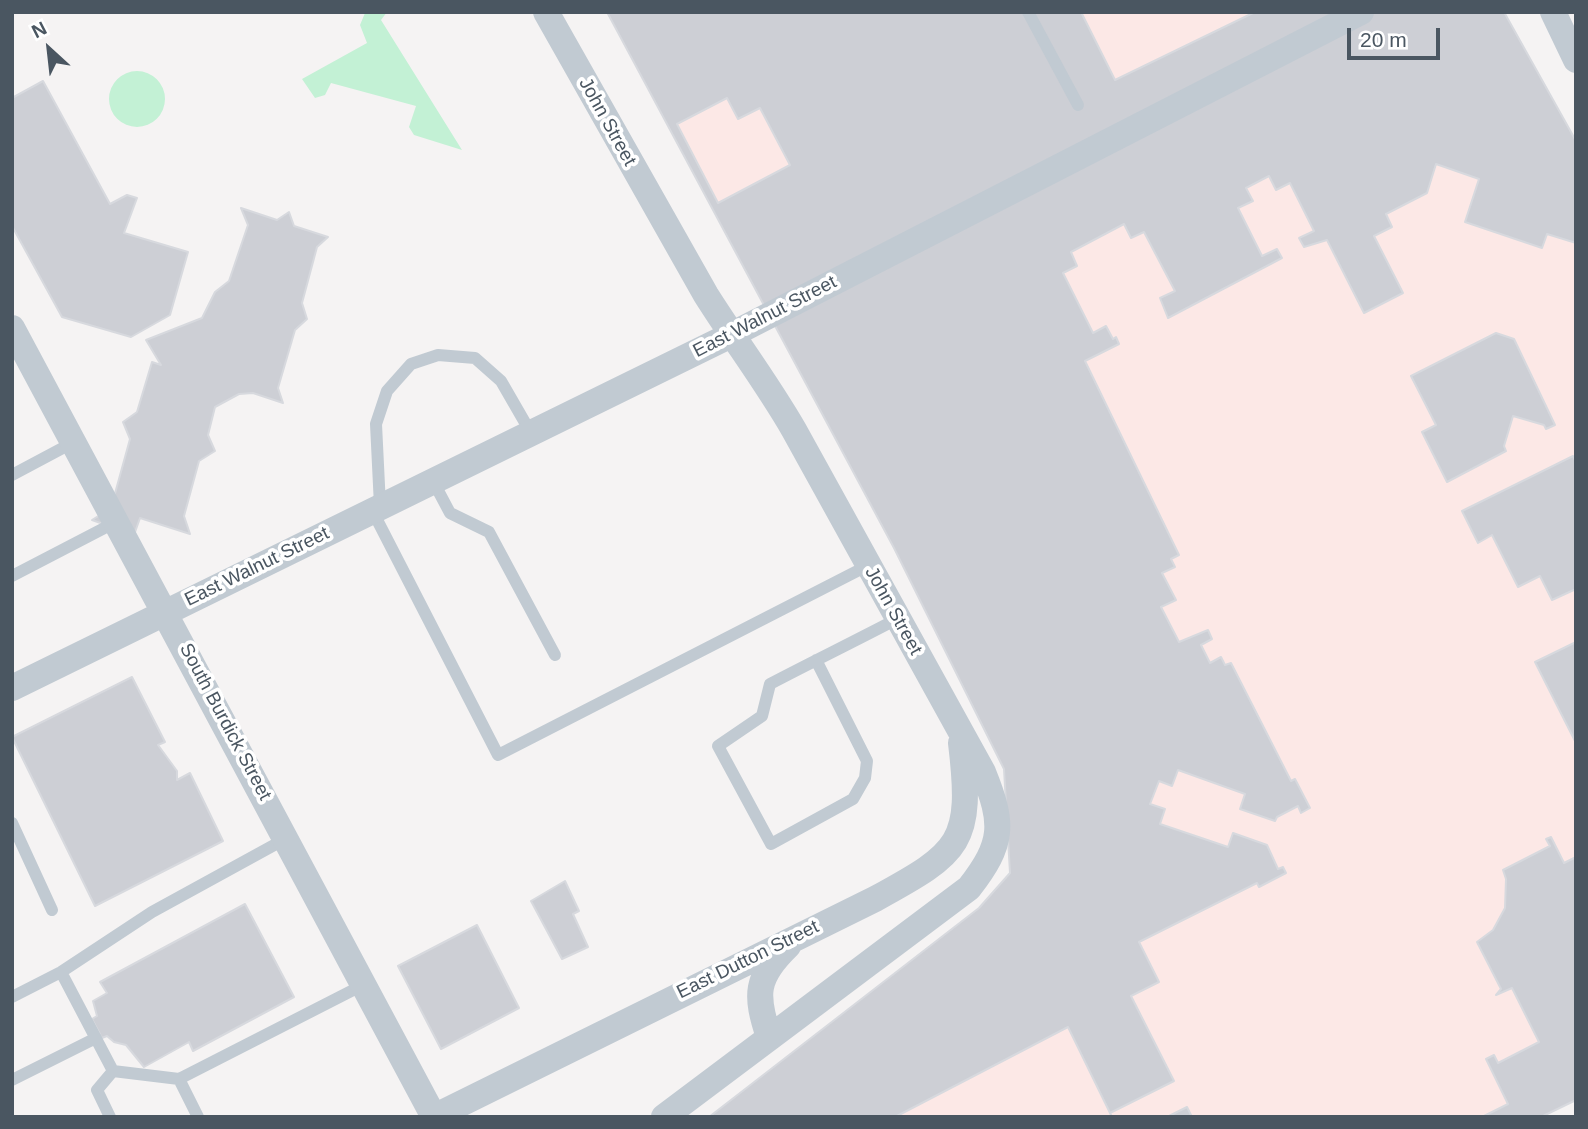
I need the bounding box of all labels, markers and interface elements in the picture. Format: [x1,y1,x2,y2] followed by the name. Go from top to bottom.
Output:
[14,14,84,84] north arrow
[1350,14,1443,58] scale bar
[28,17,50,42] text: N
[1360,28,1407,51] text: 20 m
[573,74,641,170] street label: John Street
[690,271,840,363] street label: East Walnut Street
[181,522,333,612] street label: East Walnut Street
[859,563,927,659] street label: John Street
[174,640,276,804] street label: South Burdick Street
[673,916,823,1004] street label: East Dutton Street

